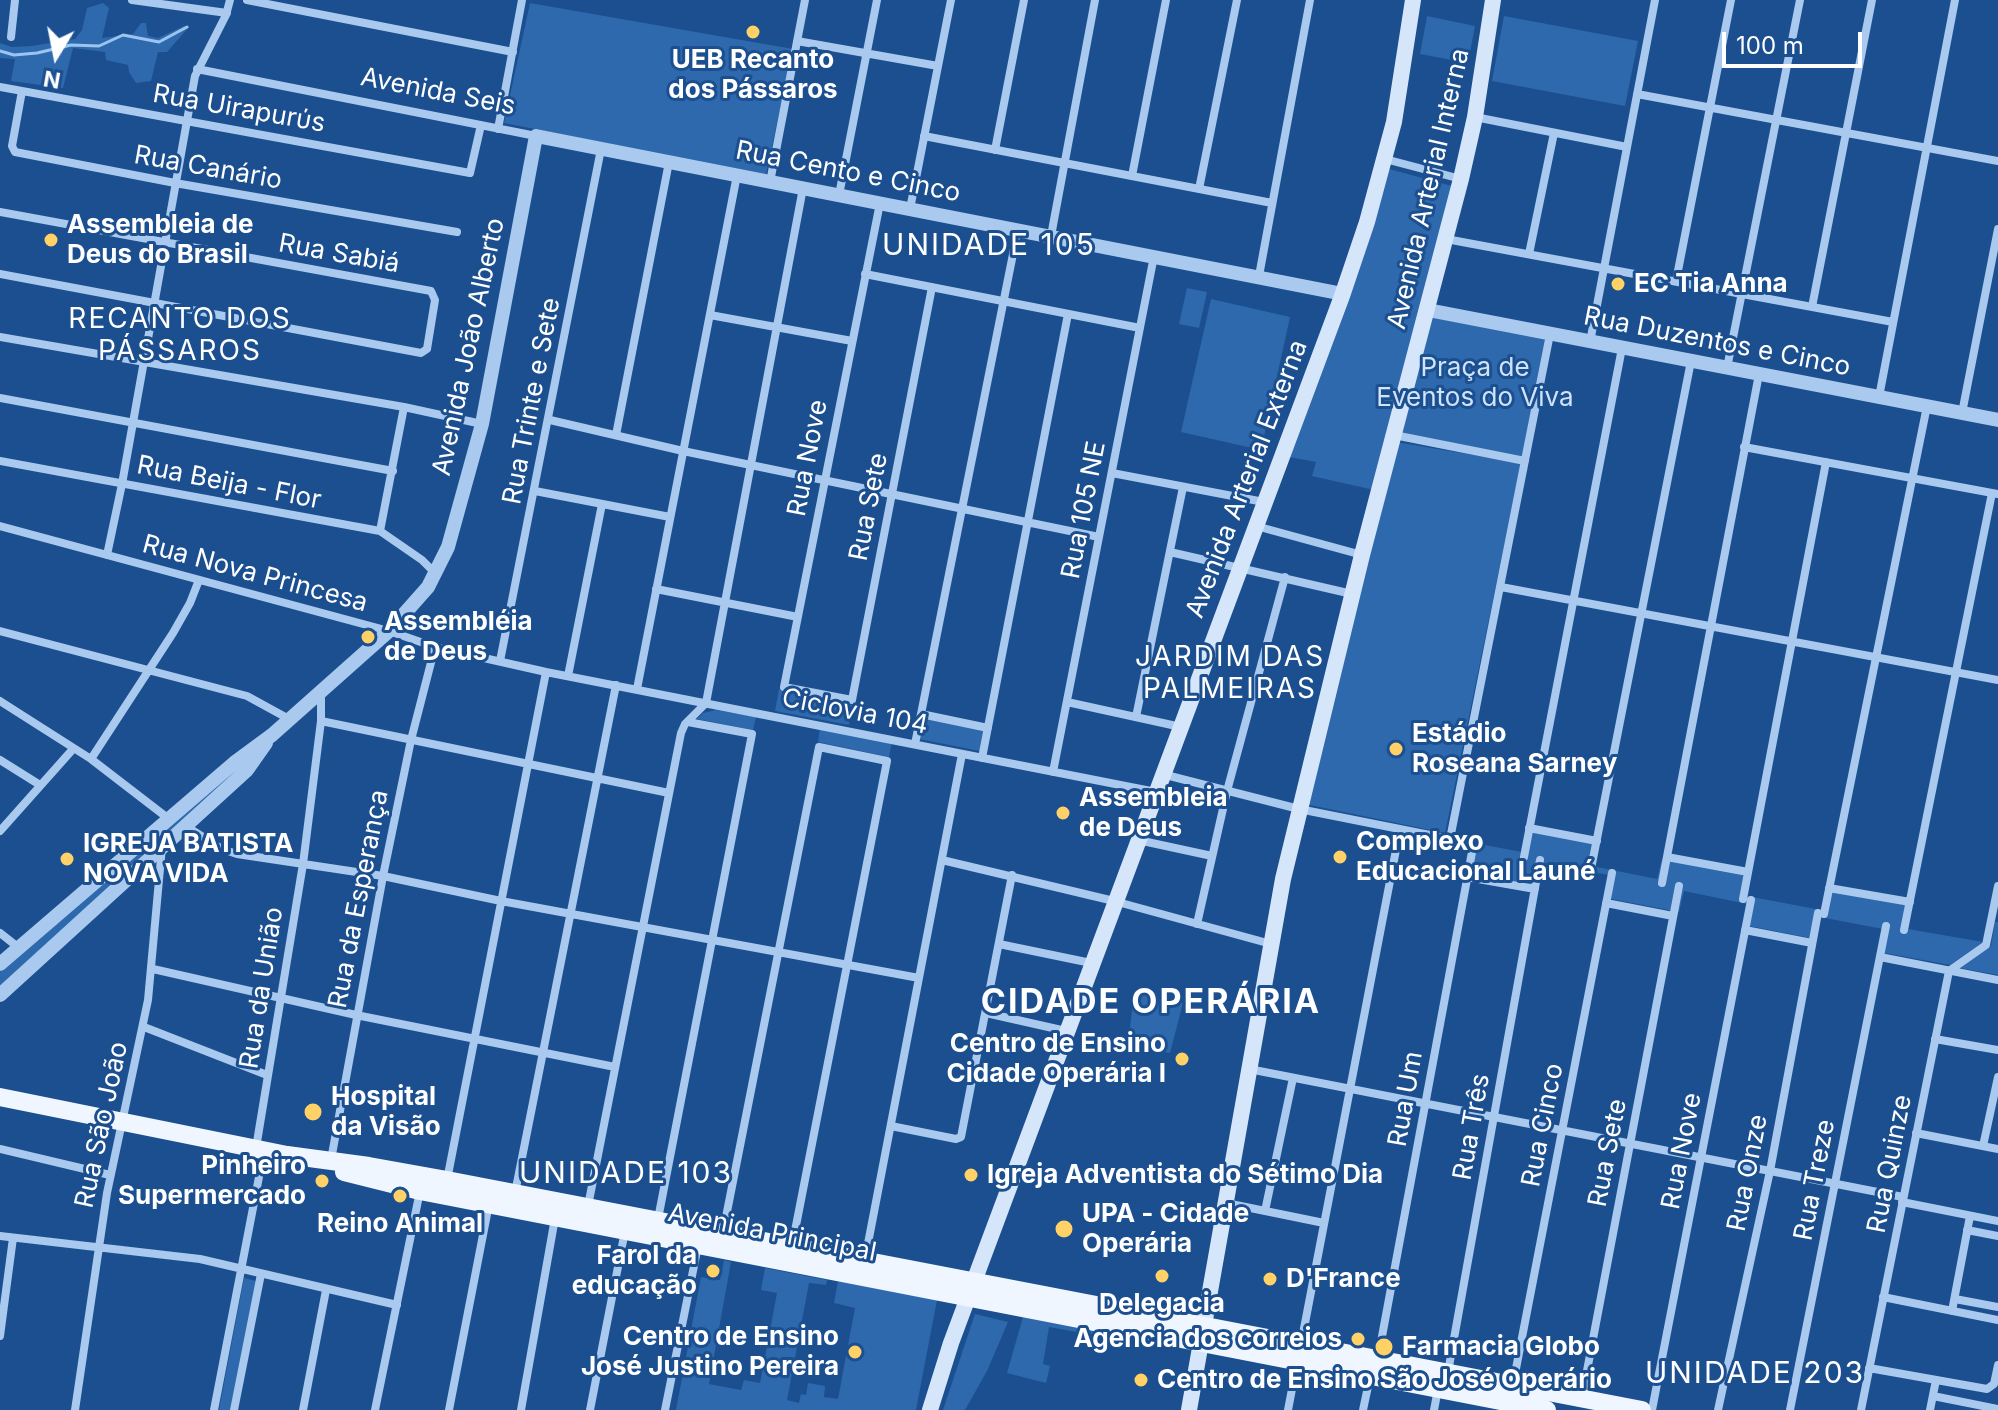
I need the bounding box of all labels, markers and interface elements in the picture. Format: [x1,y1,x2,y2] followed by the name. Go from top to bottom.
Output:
[16,16,96,96] north arrow
[1726,16,1866,66] scale bar
[744,23,762,41] marker: UEB Recanto dos Pássaros
[1736,31,1804,60] text: 100 m
[668,44,838,106] place label: UEB Recanto dos Pássaros
[1382,46,1476,332] street label: Avenida Arterial Interna
[358,62,518,122] street label: Avenida Seis
[41,65,62,94] text: N
[150,79,328,139] street label: Rua Uirapurύs
[733,135,963,209] street label: Rua Cento e Cinco
[132,140,284,196] street label: Rua Canário
[67,209,254,270] place label: Assembleia de Deus do Brasil
[426,215,512,479] street label: Avenida João Alberto
[276,228,402,280] street label: Rua Sabiá
[882,228,1096,264] district label: UNIDADE 105
[42,231,60,249] marker: Assembleia de Deus do Brasil
[1634,268,1788,300] place label: EC Tia Anna
[1609,275,1627,293] marker: EC Tia Anna
[497,295,567,507] street label: Rua Trinte e Sete
[1581,301,1853,383] street label: Rua Duzentos e Cinco
[68,303,292,369] district label: RECANTO DOS PÁSSAROS
[1180,336,1314,622] street label: Avenida Arterial Externa
[1376,352,1574,414] park label: Praça de Eventos do Viva
[781,397,835,519] street label: Rua Nove
[1055,439,1113,581] street label: Rua 105 NE
[134,450,324,516] street label: Rua Beija - Flor
[843,450,895,564] street label: Rua Sete
[139,529,371,619] street label: Rua Nova Princesa
[384,606,533,668] place label: Assembléia de Deus
[359,628,377,646] marker: Assembléia de Deus
[1135,641,1325,707] district label: JARDIM DAS PALMEIRAS
[779,683,931,741] street label: Ciclovia 104
[1412,718,1617,780] place label: Estádio Roseana Sarney
[1387,740,1405,758] marker: Estádio Roseana Sarney
[1079,782,1228,844] place label: Assembleia de Deus
[323,787,395,1011] street label: Rua da Esperança
[1054,804,1072,822] marker: Assembleia de Deus
[1356,826,1595,888] place label: Complexo Educacional Launé
[83,828,293,890] place label: IGREJA BATISTA NOVA VIDA
[1331,848,1349,866] marker: Complexo Educacional Launé
[58,850,76,868] marker: IGREJA BATISTA NOVA VIDA
[234,905,290,1071] street label: Rua da União
[981,983,1321,1023] district label: CIDADE OPERÁRIA
[947,1028,1166,1090] place label: Centro de Ensino Cidade Operária I
[69,1039,135,1211] street label: Rua São João
[1382,1049,1430,1149] street label: Rua Um
[1173,1050,1191,1068] marker: Centro de Ensino Cidade Operária I
[1516,1061,1570,1189] street label: Rua Cinco
[1447,1071,1497,1183] street label: Rua Três
[331,1081,441,1142] place label: Hospital da Visão
[1655,1090,1709,1212] street label: Rua Nove
[1861,1092,1919,1236] street label: Rua Quinze
[1582,1096,1634,1210] street label: Rua Sete
[302,1101,324,1123] marker: Hospital da Visão
[1721,1112,1775,1234] street label: Rua Onze
[1788,1117,1842,1243] street label: Rua Treze
[118,1150,306,1212] place label: Pinheiro Supermercado
[519,1156,733,1192] district label: UNIDADE 103
[987,1159,1383,1191] place label: Igreja Adventista do Sétimo Dia
[962,1166,980,1184] marker: Igreja Adventista do Sétimo Dia
[313,1172,331,1190] marker: Pinheiro Supermercado
[391,1187,409,1205] marker: Reino Animal
[665,1197,879,1269] street label: Avenida Principal
[1082,1198,1249,1260] place label: UPA - Cidade Operária
[317,1208,483,1240] place label: Reino Animal
[1053,1218,1075,1240] marker: UPA - Cidade Operária
[572,1240,697,1302] place label: Farol da educação
[704,1262,722,1280] marker: Farol da educação
[1286,1263,1401,1295] place label: D'France
[1153,1267,1171,1285] marker: Delegacia
[1261,1270,1279,1288] marker: D'France
[1099,1288,1225,1320] place label: Delegacia
[581,1321,839,1382] place label: Centro de Ensino José Justino Pereira
[1073,1323,1342,1355] place label: Agencia dos correios
[1349,1330,1367,1348] marker: Agencia dos correios
[1402,1331,1600,1363] place label: Farmacia Globo
[1373,1336,1395,1358] marker: Farmacia Globo
[846,1343,864,1361] marker: Centro de Ensino José Justino Pereira
[1645,1356,1865,1392] district label: UNIDADE 203
[1157,1364,1612,1396] place label: Centro de Ensino São José Operário
[1132,1371,1150,1389] marker: Centro de Ensino São José Operário

